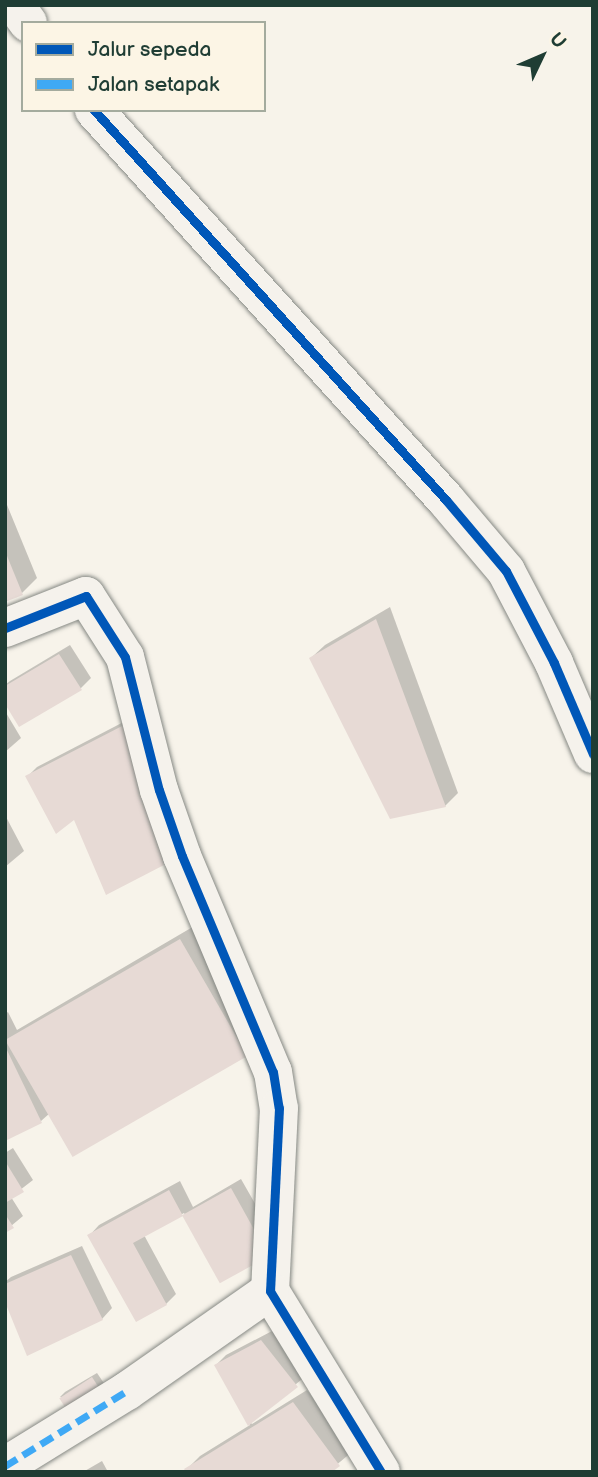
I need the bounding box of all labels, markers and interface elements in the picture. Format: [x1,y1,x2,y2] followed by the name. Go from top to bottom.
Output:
[21,21,266,112] legend
[507,21,577,91] north arrow
[544,28,570,54] text: U
[88,37,211,62] text: Jalur sepeda
[88,72,219,97] text: Jalan setapak

